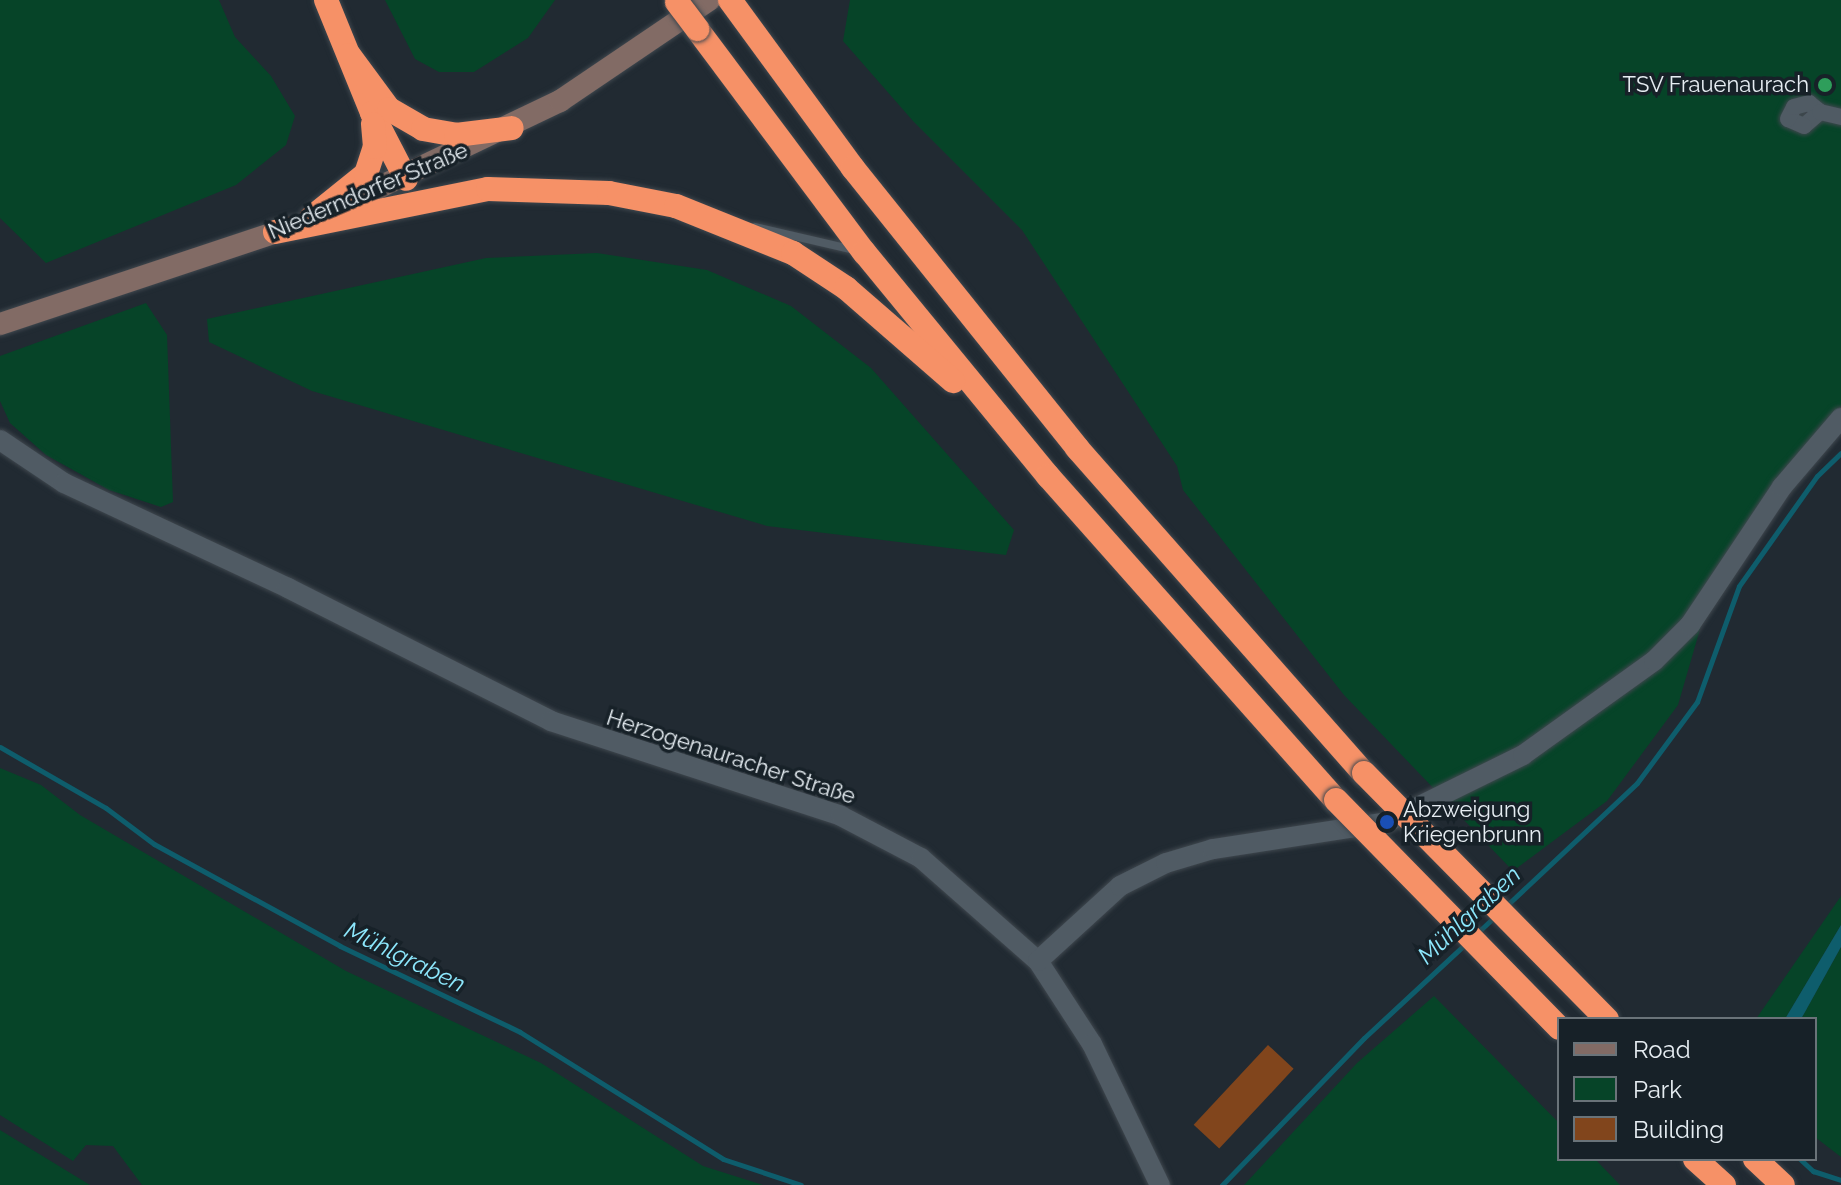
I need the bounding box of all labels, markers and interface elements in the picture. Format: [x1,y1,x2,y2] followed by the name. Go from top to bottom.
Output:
[1622,72,1809,98] place label: TSV Frauenaurach
[1816,76,1834,94] marker: TSV Frauenaurach
[264,137,472,245] street label: Niederndorfer Straße
[603,704,859,810] street label: Herzogenauracher Straße
[1403,796,1542,848] place label: Abzweigung Kriegenbrunn
[1378,813,1396,831] marker: Abzweigung Kriegenbrunn
[1411,860,1527,970] water label: Mühlgraben
[340,915,470,999] water label: Mühlgraben
[1557,1017,1817,1161] legend
[1633,1035,1691,1064] text: Road
[1633,1075,1682,1104] text: Park
[1633,1115,1724,1144] text: Building

